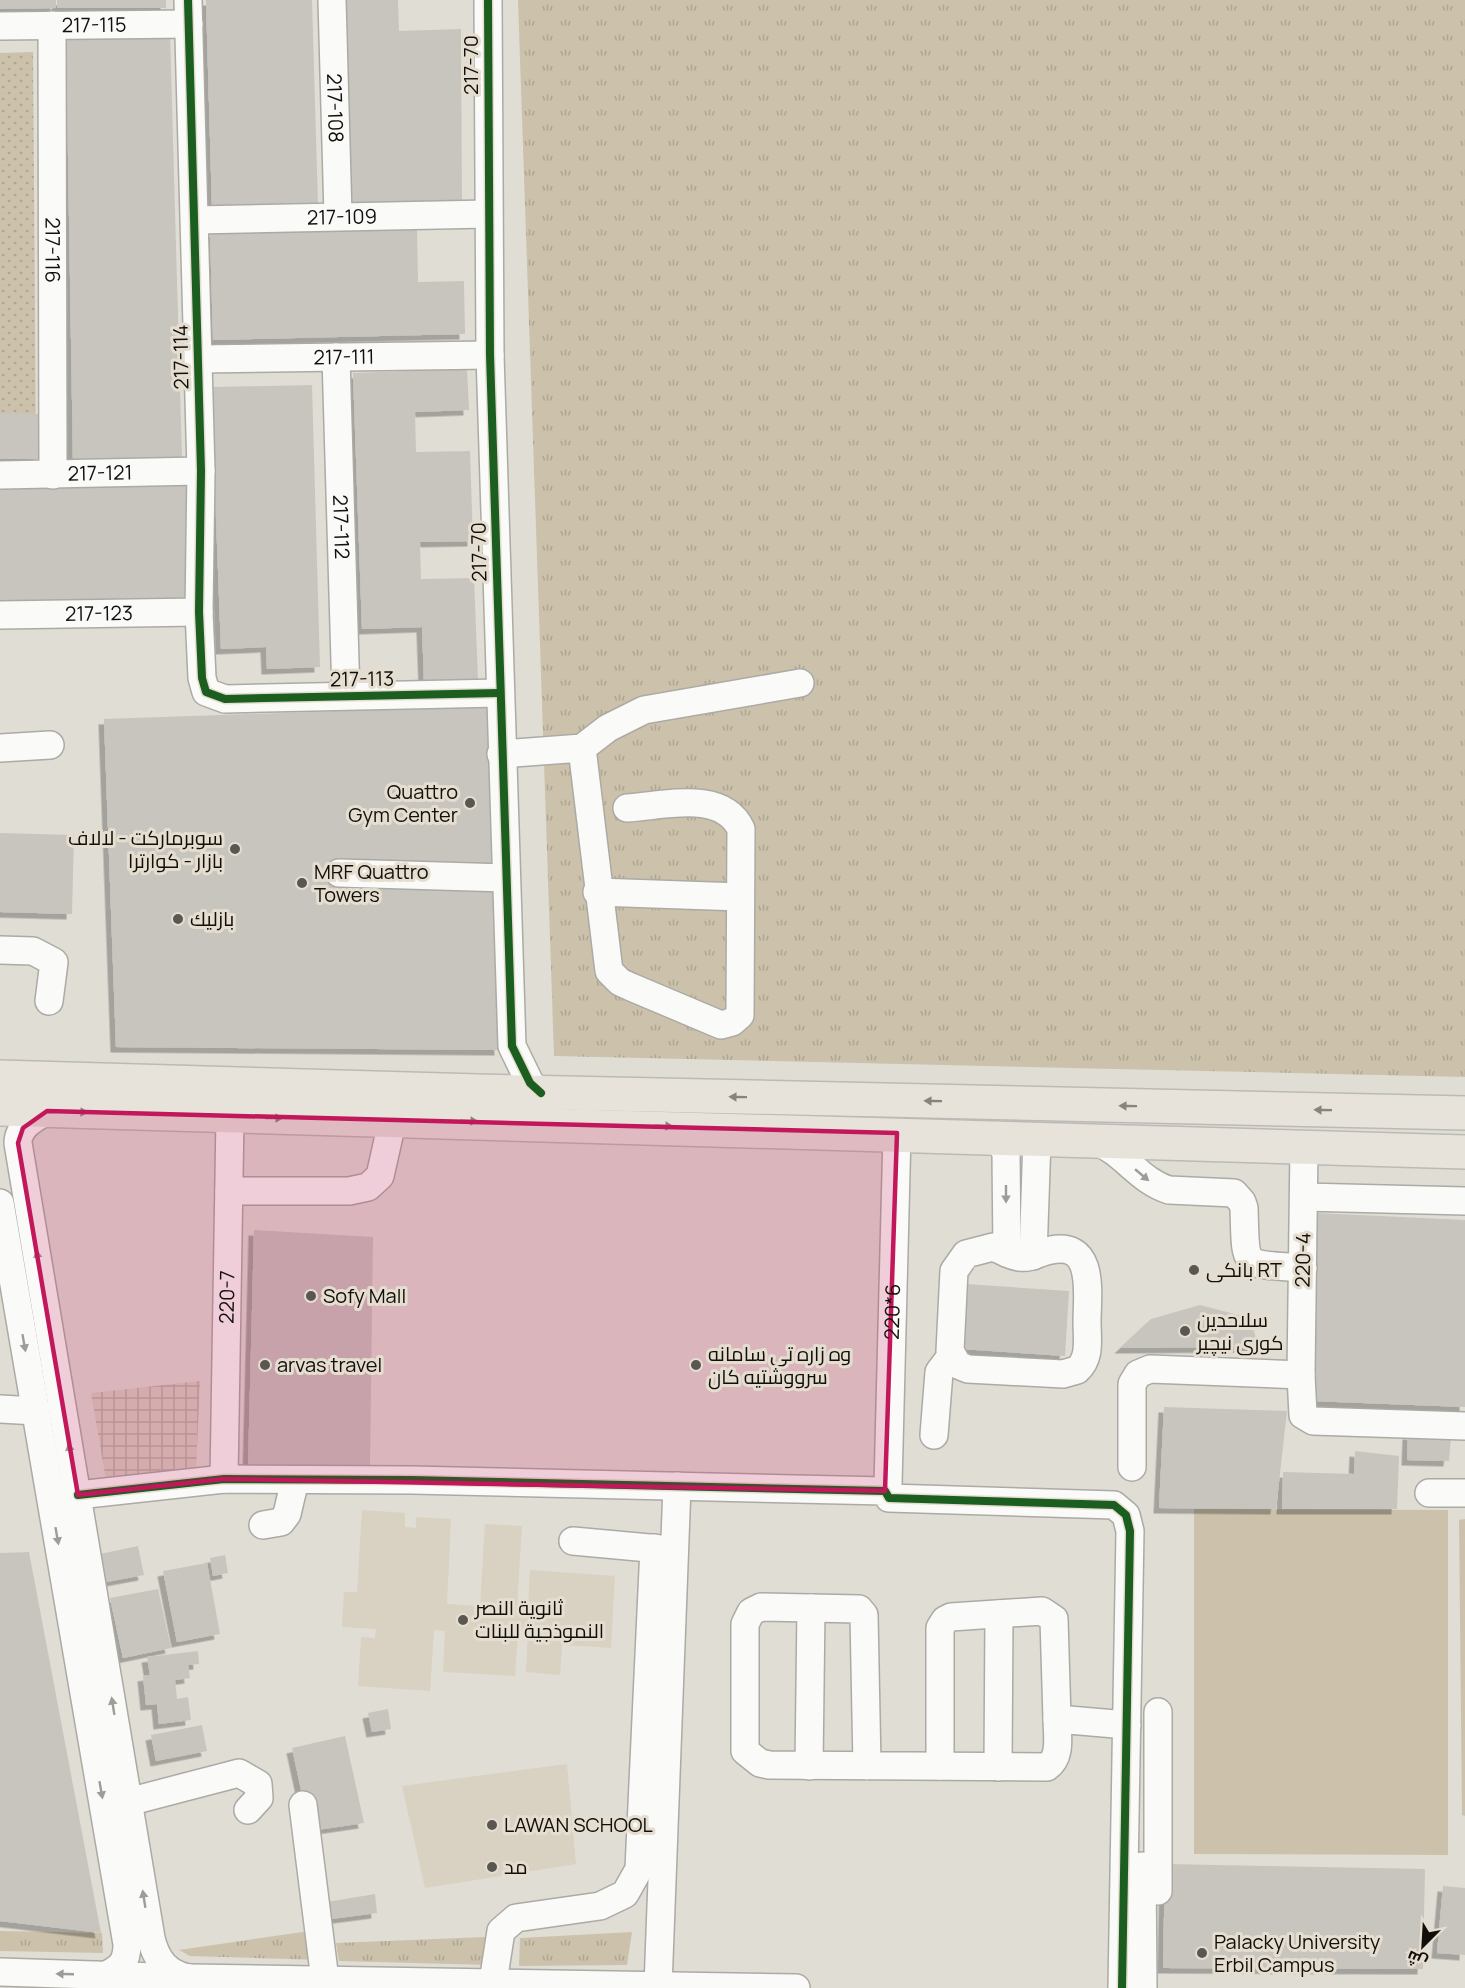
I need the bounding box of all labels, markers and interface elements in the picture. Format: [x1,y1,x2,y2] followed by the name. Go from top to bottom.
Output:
[61,11,127,38] street label: 217-115
[457,35,484,95] street label: 217-70
[321,73,350,143] street label: 217-108
[307,202,377,231] street label: 217-109
[39,217,67,283] street label: 217-116
[166,324,195,390] street label: 217-114
[313,343,375,370] street label: 217-111
[67,458,133,487] street label: 217-121
[327,494,356,560] street label: 217-112
[464,522,493,582] street label: 217-70
[65,599,133,627] street label: 217-123
[330,664,394,693] street label: 217-113
[348,778,458,828] place label: Quattro Gym Center
[463,796,477,810] marker: Quattro Gym Center
[68,824,223,874] place label: سوبرماركت - لالاف بازار - كوارترا
[228,842,242,856] marker: سوبرماركت - لالاف بازار - كوارترا
[314,858,429,908] place label: MRF Quattro Towers
[295,876,309,890] marker: MRF Quattro Towers
[190,905,234,932] place label: بازليك
[171,912,185,926] marker: بازليك
[728,1092,747,1102] one-way arrow
[923,1097,942,1106] one-way arrow
[1118,1101,1137,1111] one-way arrow
[1313,1106,1332,1115] one-way arrow
[70,1107,89,1116] one-way arrow
[265,1113,284,1123] one-way arrow
[460,1116,479,1125] one-way arrow
[655,1122,674,1131] one-way arrow
[1134,1169,1150,1182] one-way arrow
[1001,1184,1011,1203] one-way arrow
[1289,1232,1316,1288] street label: 220-4
[33,1250,42,1269] one-way arrow
[1206,1256,1282,1283] place label: بانكی RT
[1187,1263,1201,1277] marker: بانكی RT
[213,1270,240,1324] street label: 220-7
[323,1282,406,1309] place label: Sofy Mall
[878,1283,906,1340] street label: 220*6
[304,1289,318,1303] marker: Sofy Mall
[1196,1306,1283,1356] place label: سلاحدین كوری نیچیر
[1178,1324,1192,1338] marker: سلاحدین كوری نیچیر
[20,1334,29,1353] one-way arrow
[708,1340,851,1390] place label: وه زاره تى سامانه سرووشتيه كان
[277,1351,382,1378] place label: arvas travel
[258,1358,272,1372] marker: arvas travel
[689,1358,703,1372] marker: وه زاره تى سامانه سرووشتيه كان
[66,1442,75,1461] one-way arrow
[53,1526,62,1545] one-way arrow
[474,1594,604,1644] place label: ثانوية النصر النموذجية للبنات
[456,1613,470,1627] marker: ثانوية النصر النموذجية للبنات
[108,1697,117,1716] one-way arrow
[97,1781,106,1800] one-way arrow
[504,1811,653,1838] place label: LAWAN SCHOOL
[485,1818,499,1832] marker: LAWAN SCHOOL
[504,1853,528,1880] place label: مد
[485,1860,499,1874] marker: مد
[140,1889,149,1908] one-way arrow
[1393,1916,1453,1976] north arrow
[1214,1928,1381,1978] place label: Palacky University Erbil Campus
[1403,1945,1431,1974] text: ش
[1195,1946,1209,1960] marker: Palacky University Erbil Campus
[56,1969,75,1979] one-way arrow

